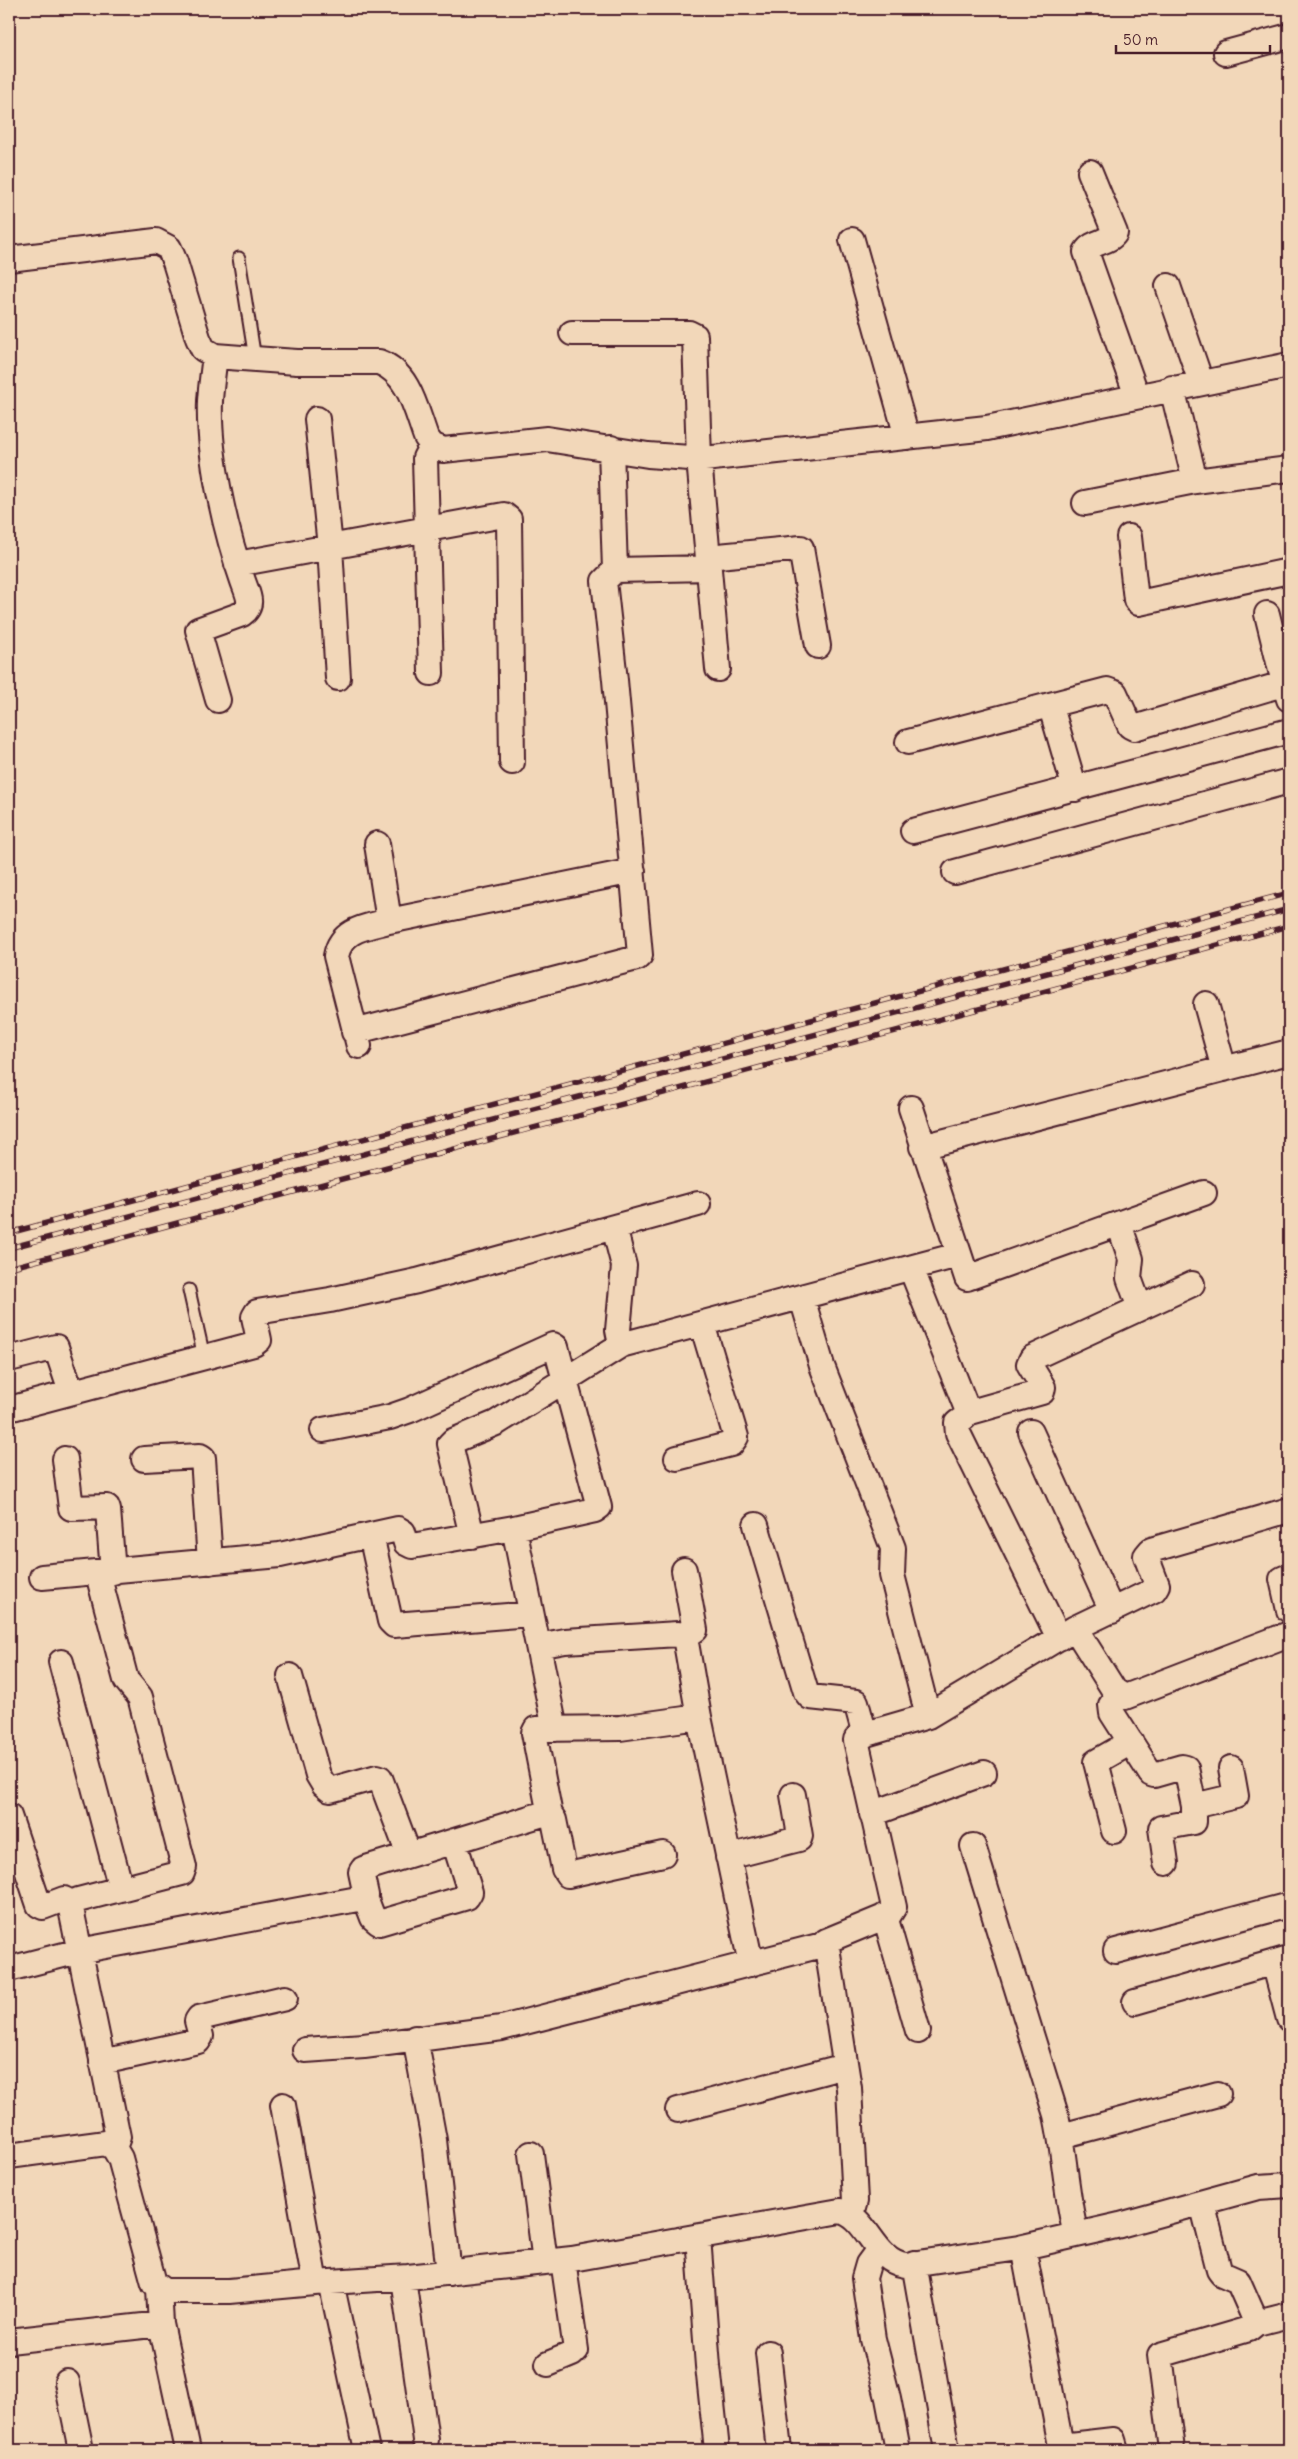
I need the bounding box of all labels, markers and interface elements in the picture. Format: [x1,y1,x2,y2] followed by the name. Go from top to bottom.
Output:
[1116,22,1269,54] scale bar
[1123,30,1158,49] text: 50 m

